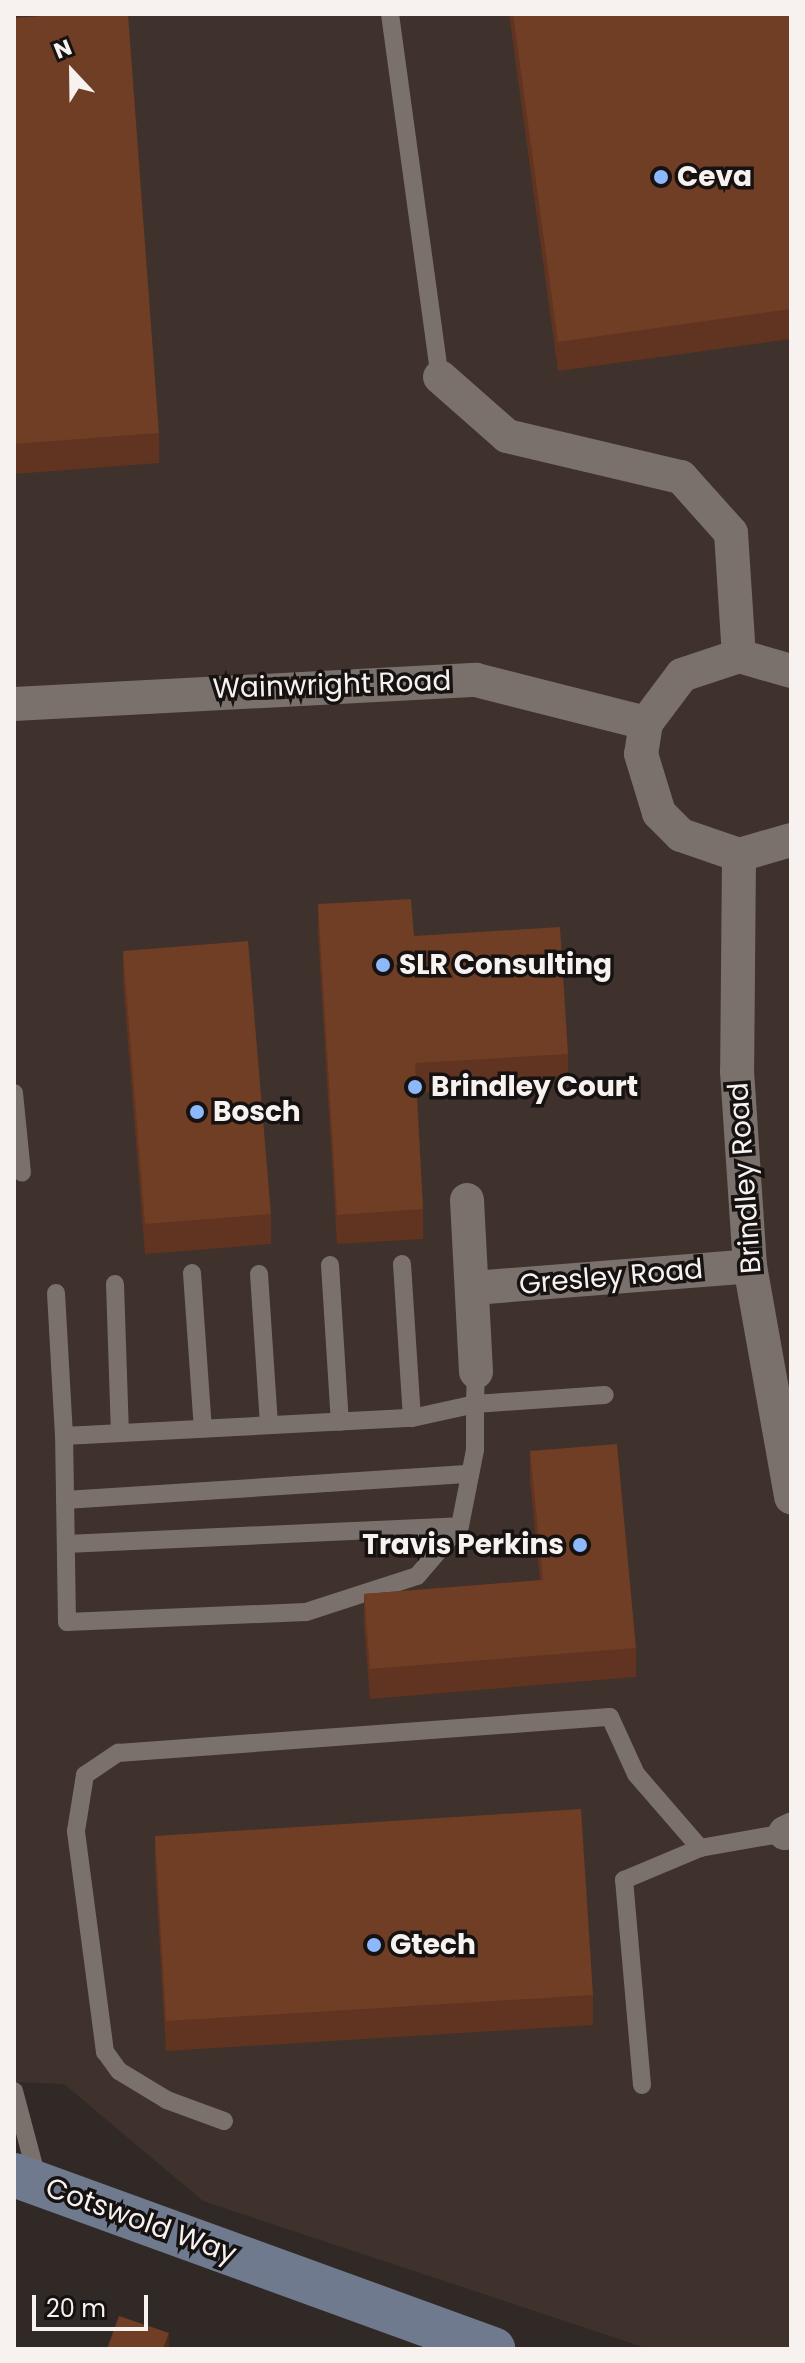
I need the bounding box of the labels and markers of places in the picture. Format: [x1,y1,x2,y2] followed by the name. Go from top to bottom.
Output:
[677,160,752,194] place label: Ceva
[652,168,670,186] marker: Ceva
[399,948,612,982] place label: SLR Consulting
[374,956,392,974] marker: SLR Consulting
[431,1070,638,1104] place label: Brindley Court
[406,1078,424,1096] marker: Brindley Court
[213,1095,301,1129] place label: Bosch
[188,1103,206,1121] marker: Bosch
[362,1528,564,1562] place label: Travis Perkins
[571,1536,589,1554] marker: Travis Perkins
[390,1928,476,1962] place label: Gtech
[365,1936,383,1954] marker: Gtech

